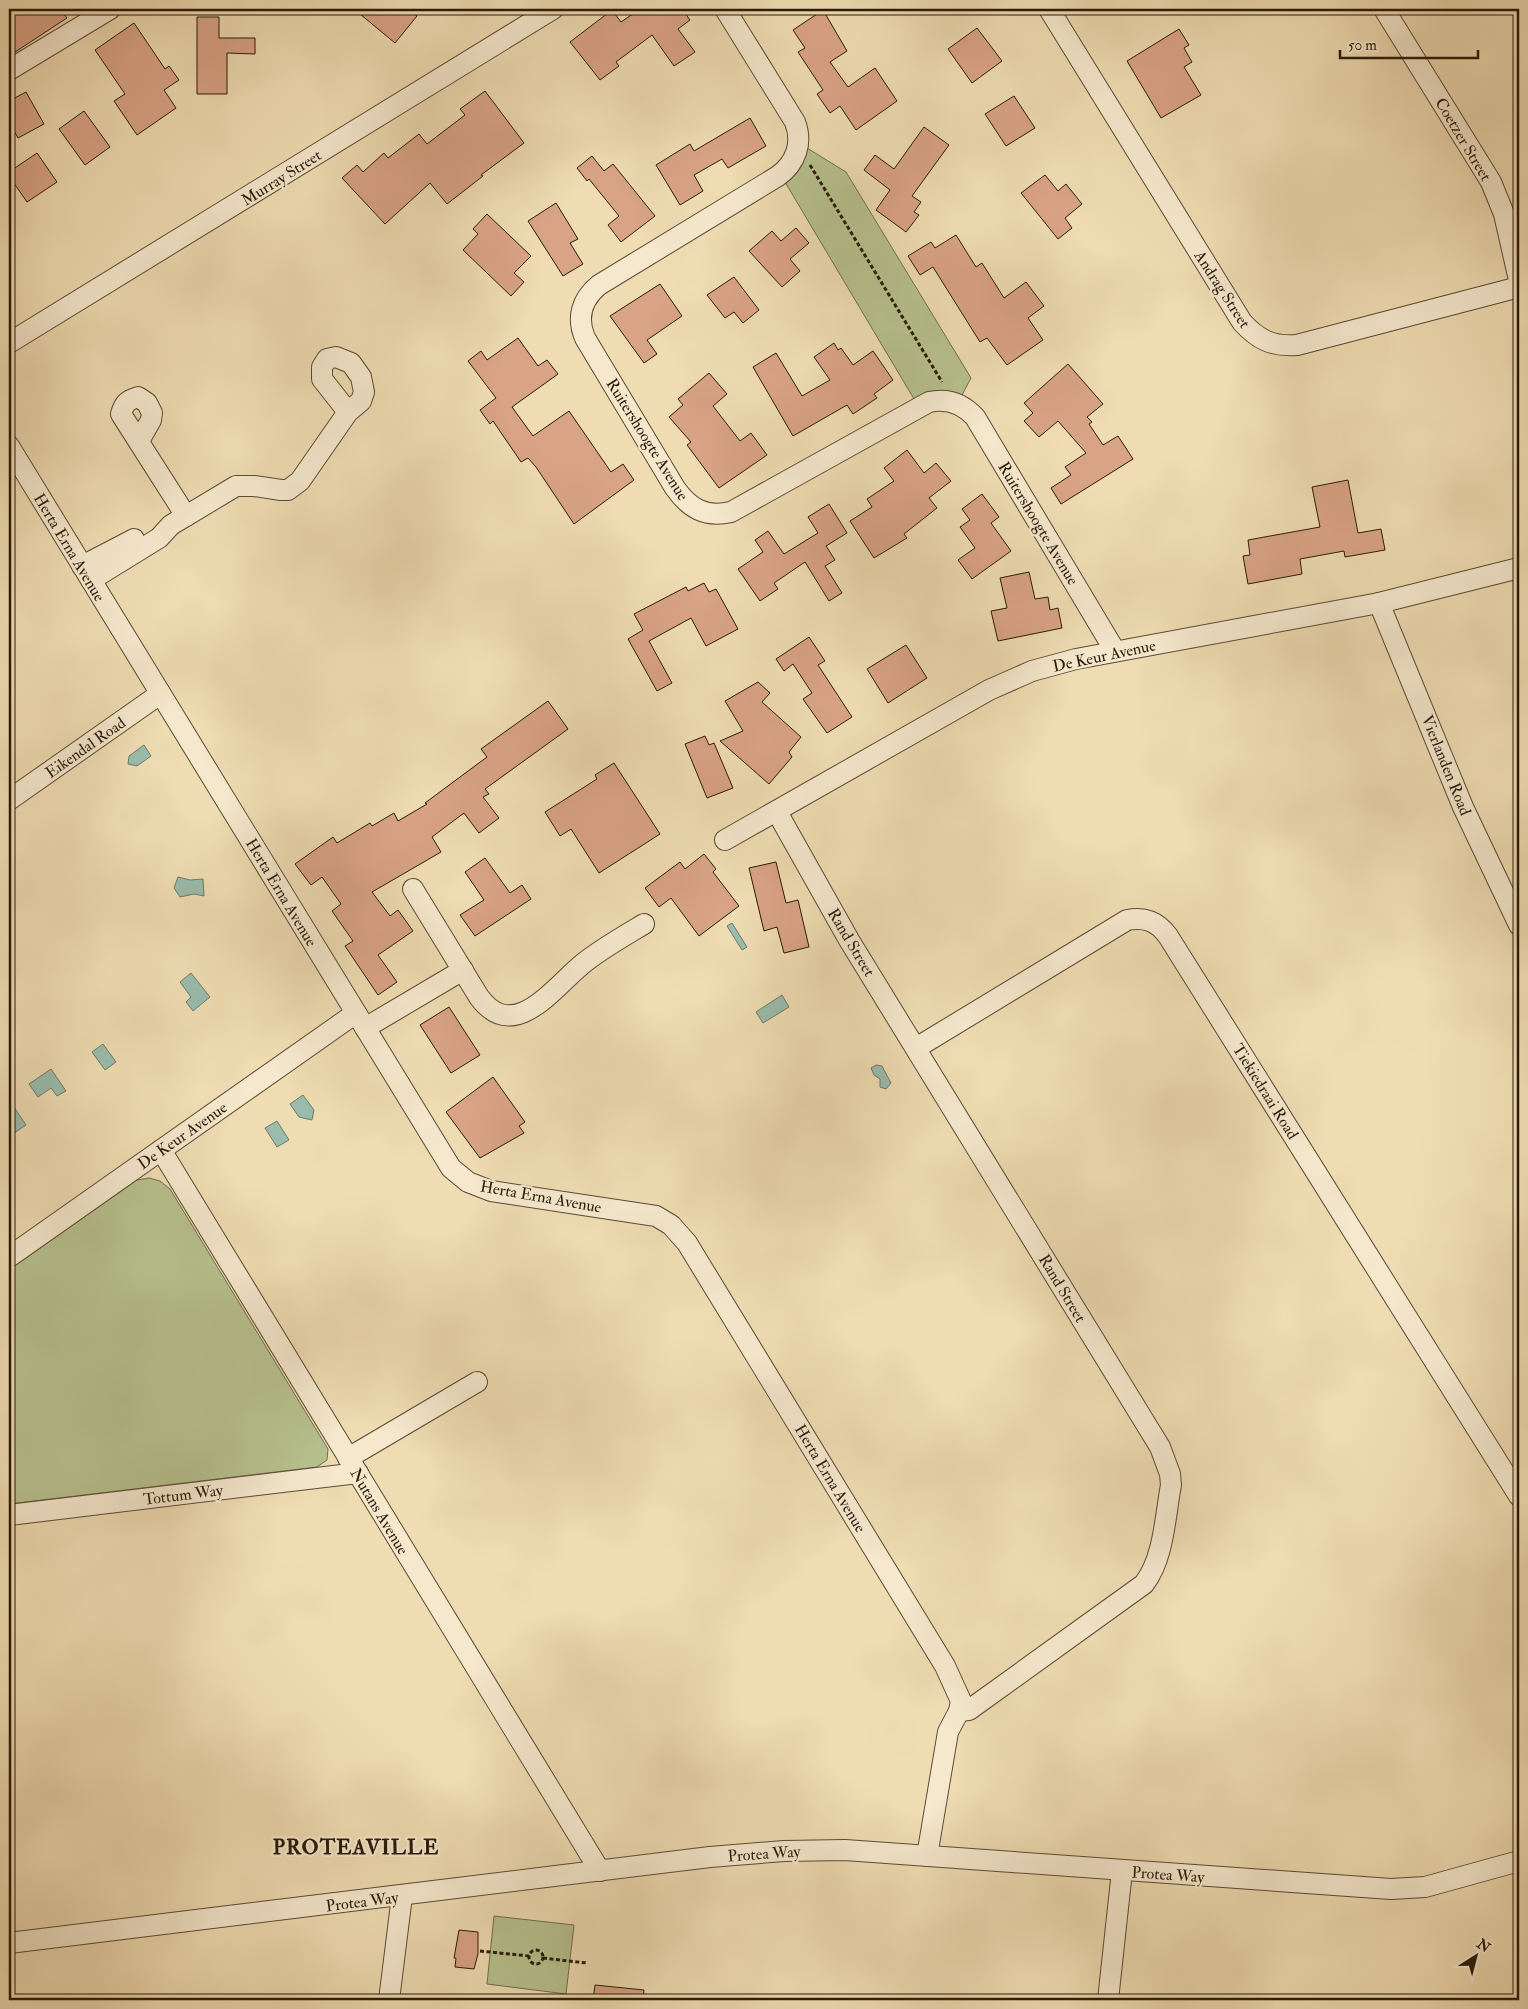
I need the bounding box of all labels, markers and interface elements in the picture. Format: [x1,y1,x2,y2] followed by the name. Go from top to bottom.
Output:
[1340,28,1478,60] scale bar
[1348,36,1377,55] text: 50 m
[1430,94,1496,185] street label: Coetzer Street
[238,145,325,210] street label: Murray Street
[1189,246,1255,332] street label: Andrag Street
[602,375,693,505] street label: Ruitershoogte Avenue
[993,458,1083,589] street label: Ruitershoogte Avenue
[29,490,109,606] street label: Herta Erna Avenue
[1051,635,1158,677] street label: De Keur Avenue
[1417,712,1475,819] street label: Vierlanden Road
[42,713,130,783] street label: Eikendal Road
[241,835,321,951] street label: Herta Erna Avenue
[823,905,879,980] street label: Rand Street
[1228,1040,1303,1143] street label: Tiekiedraai Road
[134,1097,231,1174] street label: De Keur Avenue
[479,1176,603,1218] street label: Herta Erna Avenue
[1034,1251,1090,1326] street label: Rand Street
[790,1421,870,1537] street label: Herta Erna Avenue
[345,1465,413,1559] street label: Nutans Avenue
[142,1480,225,1510] street label: Tottum Way
[273,1834,439,1861] district label: PROTEAVILLE
[727,1841,802,1867] street label: Protea Way
[1131,1862,1206,1888] street label: Protea Way
[325,1888,401,1916] street label: Protea Way
[1450,1932,1500,1982] north arrow
[1472,1935,1494,1957] text: N

